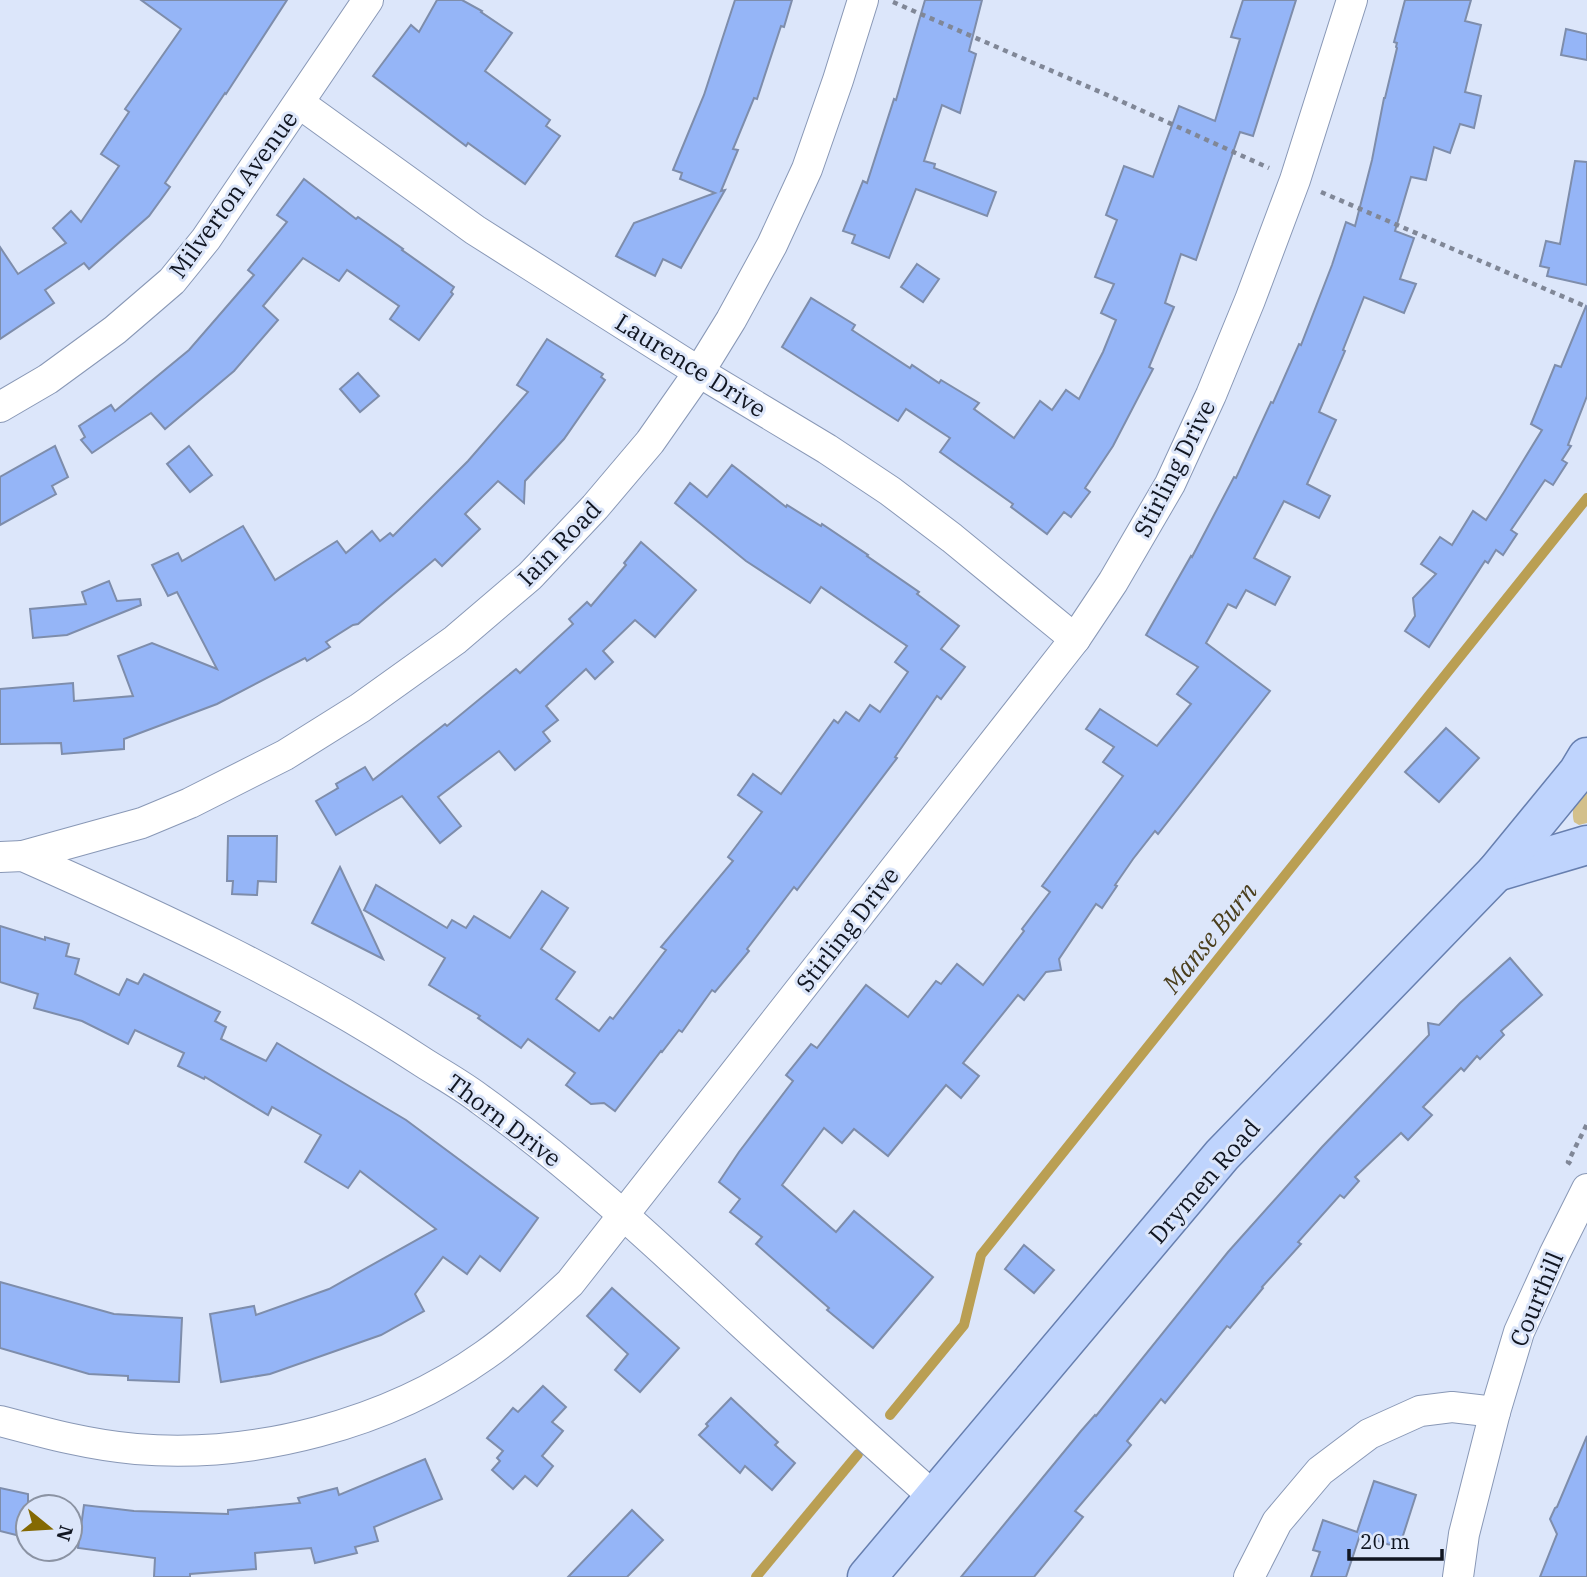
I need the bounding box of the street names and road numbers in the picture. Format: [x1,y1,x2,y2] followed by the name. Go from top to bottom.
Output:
[161,104,305,284] street label: Milverton Avenue
[610,306,772,424] street label: Laurence Drive
[1126,394,1222,542] street label: Stirling Drive
[510,493,608,593] street label: Iain Road
[788,860,906,998] street label: Stirling Drive
[440,1066,568,1174] street label: Thorn Drive
[1141,1112,1267,1250] street label: Drymen Road
[1502,1247,1570,1351] street label: Courthill

